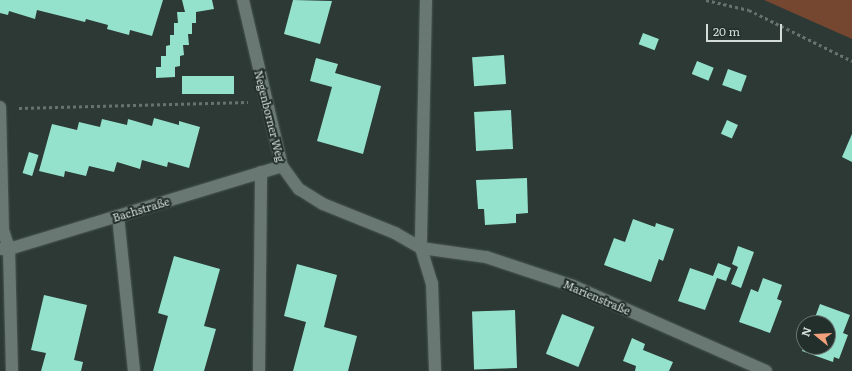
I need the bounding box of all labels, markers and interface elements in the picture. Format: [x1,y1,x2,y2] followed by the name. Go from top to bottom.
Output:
[708,16,784,42] scale bar
[713,22,740,40] text: 20 m
[252,69,288,163] street label: Negenborner Weg
[111,194,171,224] street label: Bachstraße
[561,277,633,317] street label: Marienstraße
[796,315,836,355] north arrow
[797,325,815,338] text: N

